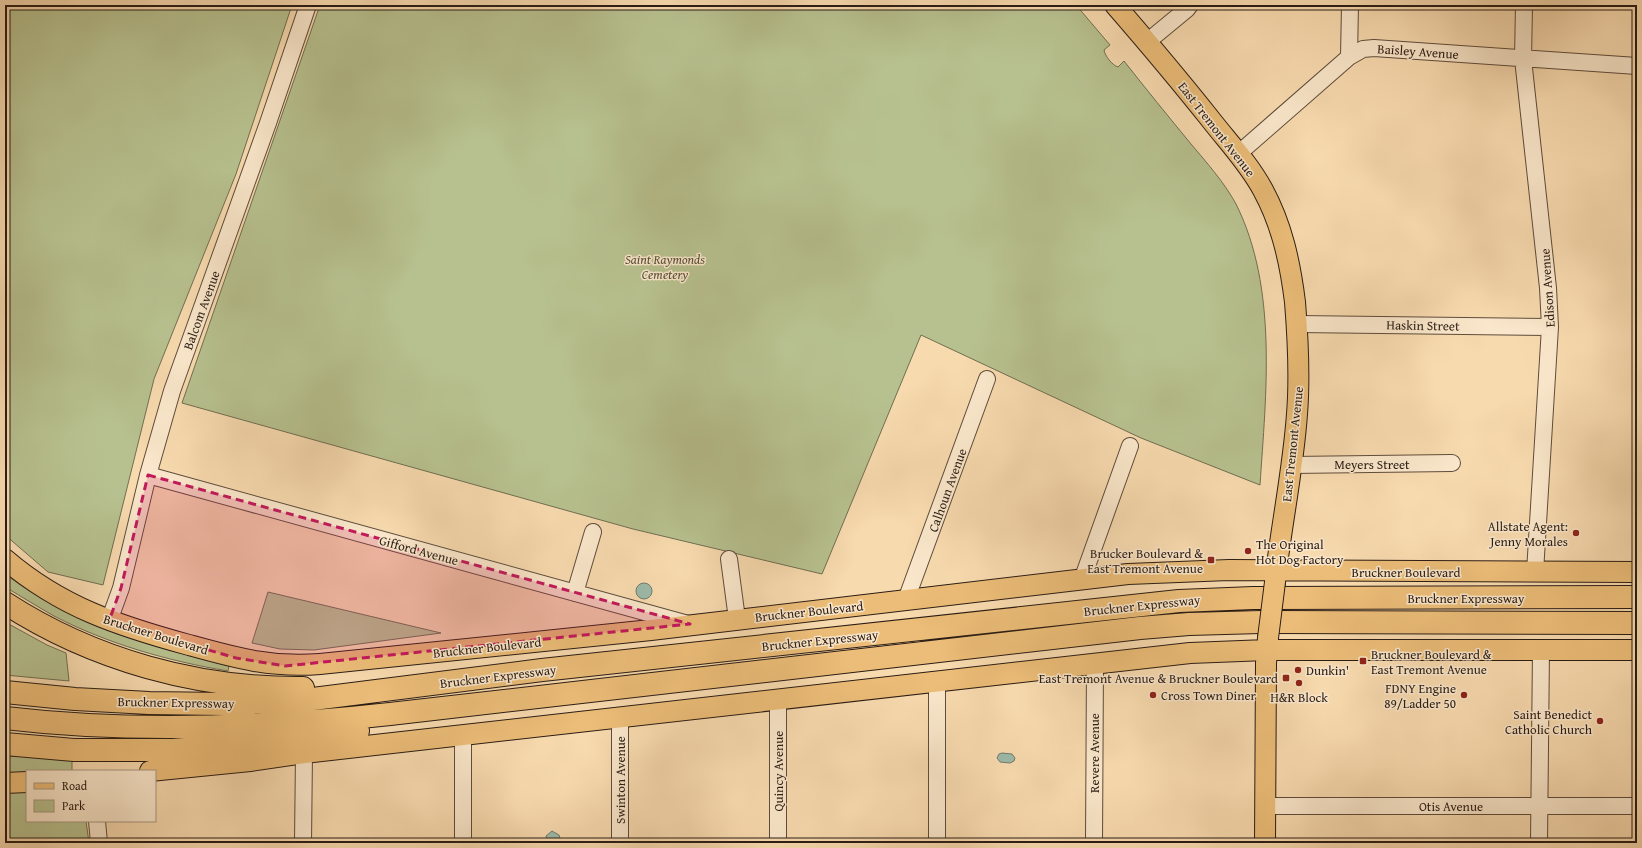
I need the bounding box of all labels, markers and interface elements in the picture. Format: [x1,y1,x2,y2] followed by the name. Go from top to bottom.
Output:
[1377,39,1459,64] street label: Baisley Avenue
[1173,78,1260,181] street label: East Tremont Avenue
[1535,248,1560,328] street label: Edison Avenue
[625,250,705,284] park label: Saint Raymonds Cemetery
[178,268,225,352] street label: Balcom Avenue
[1386,315,1460,336] street label: Haskin Street
[1277,385,1308,503] street label: East Tremont Avenue
[924,446,971,535] street label: Calhoun Avenue
[1334,455,1410,474] street label: Meyers Street
[1488,517,1568,551] place label: Allstate Agent: Jenny Morales
[1571,528,1581,538] marker: Allstate Agent: Jenny Morales
[377,531,461,570] street label: Gifford Avenue
[1256,535,1344,569] place label: The Original Hot Dog Factory
[1087,544,1203,578] place label: Brucker Boulevard & East Tremont Avenue
[1243,546,1253,556] marker: The Original Hot Dog Factory
[1206,555,1216,565] marker: Brucker Boulevard & East Tremont Avenue
[1352,563,1460,582] street label: Bruckner Boulevard
[1408,589,1525,608] street label: Bruckner Expressway
[1083,590,1202,621] street label: Bruckner Expressway
[754,596,864,627] street label: Bruckner Boulevard
[101,609,211,659] street label: Bruckner Boulevard
[761,625,880,656] street label: Bruckner Expressway
[432,632,542,663] street label: Bruckner Boulevard
[1371,645,1492,679] place label: Bruckner Boulevard & East Tremont Avenue
[1358,656,1368,666] marker: Bruckner Boulevard & East Tremont Avenue
[439,660,558,693] street label: Bruckner Expressway
[1306,661,1349,680] place label: Dunkin'
[1293,665,1303,675] marker: Dunkin'
[1039,669,1278,688] place label: East Tremont Avenue & Bruckner Boulevard
[1281,673,1291,683] marker: East Tremont Avenue & Bruckner Boulevard
[1294,678,1304,688] marker: H&R Block
[1384,679,1456,713] place label: FDNY Engine 89/Ladder 50
[1161,686,1257,705] place label: Cross Town Diner
[1270,688,1328,707] place label: H&R Block
[1148,690,1158,700] marker: Cross Town Diner
[1459,690,1469,700] marker: FDNY Engine 89/Ladder 50
[117,692,235,713] street label: Bruckner Expressway
[1505,705,1593,739] place label: Saint Benedict Catholic Church
[1085,713,1104,793] street label: Revere Avenue
[1595,716,1605,726] marker: Saint Benedict Catholic Church
[769,731,788,811] street label: Quincy Avenue
[611,736,630,824] street label: Swinton Avenue
[26,770,156,822] legend
[62,777,88,794] text: Road
[62,797,86,814] text: Park
[1419,797,1483,816] street label: Otis Avenue

